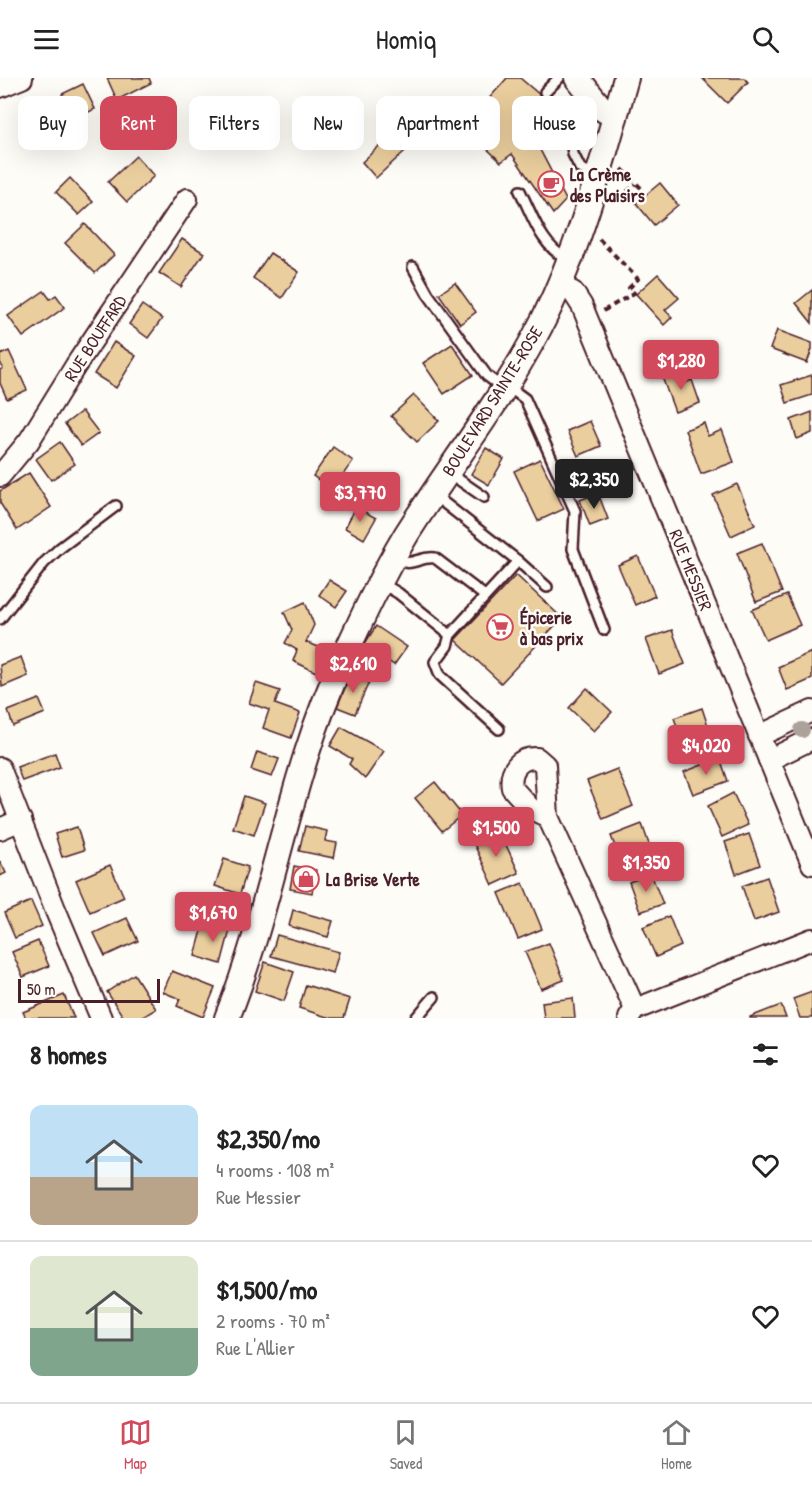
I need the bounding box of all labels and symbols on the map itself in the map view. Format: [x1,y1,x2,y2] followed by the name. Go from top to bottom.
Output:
[570,162,645,208] place label: La Crème des Plaisirs
[536,169,566,199] cafe icon: La Crème des Plaisirs
[58,290,132,386] street label: RUE BOUFFARD
[436,321,548,481] street label: BOULEVARD SAINTE-ROSE
[632,340,730,391] pin: $1,280
[545,459,643,510] pin: $2,350
[311,472,409,523] pin: $3,770
[663,526,719,614] street label: RUE MESSIER
[520,605,583,652] place label: Épicerie à bas prix
[485,612,515,642] supermarket icon: Épicerie à bas prix
[304,643,402,694] pin: $2,610
[657,725,755,776] pin: $4,020
[447,807,545,858] pin: $1,500
[597,842,695,893] pin: $1,350
[291,864,321,894] shop icon: La Brise Verte
[326,867,421,892] place label: La Brise Verte
[164,892,262,943] pin: $1,670
[18,976,160,1004] scale bar

